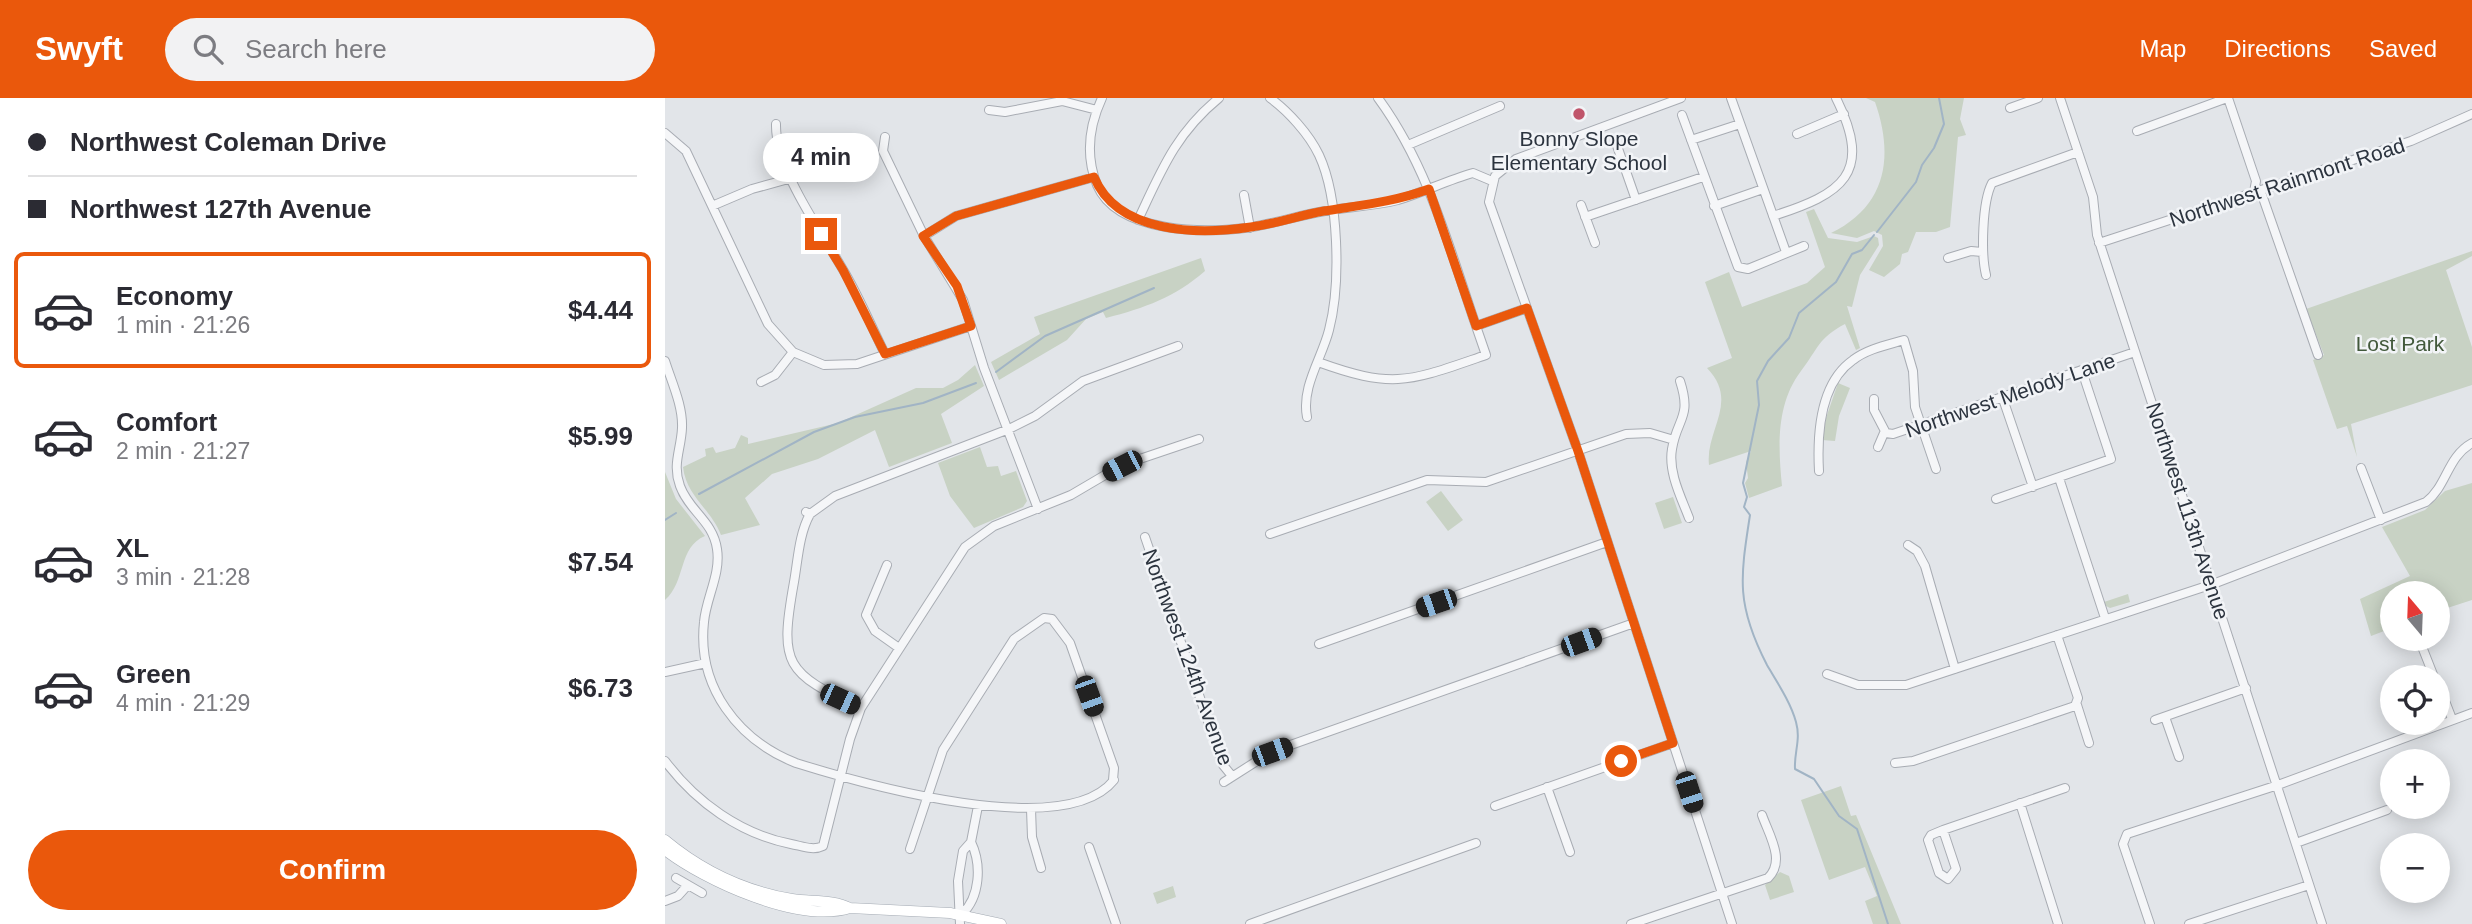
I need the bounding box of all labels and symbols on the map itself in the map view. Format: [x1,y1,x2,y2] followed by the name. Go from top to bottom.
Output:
[1571,106,1587,122] marker: Bonny Slope Elementary School
[1491,127,1667,174] place label: Bonny Slope Elementary School
[763,132,879,181] callout: 4 min
[2166,133,2408,231] street label: Northwest Rainmont Road
[805,218,837,250] route end
[2356,332,2445,355] park label: Lost Park
[1902,348,2118,442] street label: Northwest Melody Lane
[2142,400,2234,622] street label: Northwest 113th Avenue
[1099,447,1146,485] car
[1138,546,1238,768] street label: Northwest 124th Avenue
[2380,581,2450,651] north arrow
[1413,586,1460,620] car
[1558,625,1605,659] car
[1072,673,1107,719] car
[817,681,864,717] car
[1249,735,1296,769] car
[1605,745,1637,777] route start
[1673,769,1706,815] car

